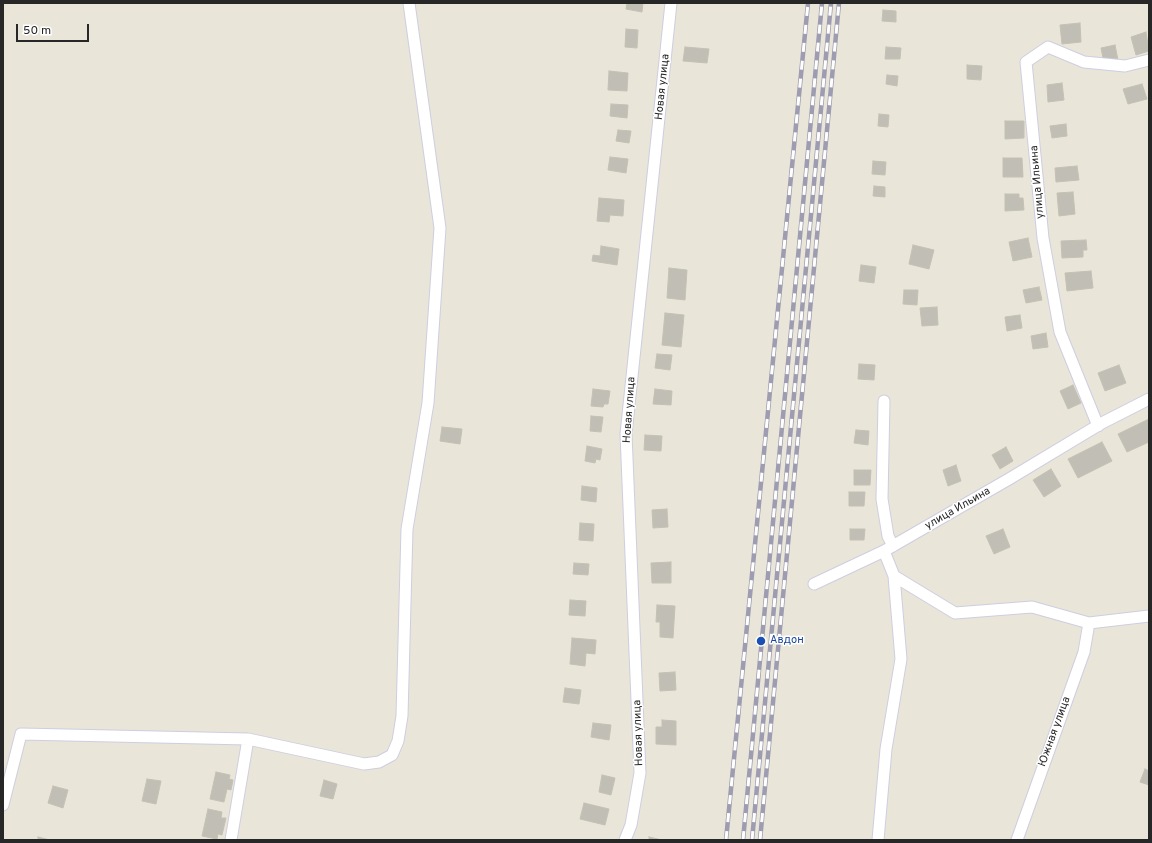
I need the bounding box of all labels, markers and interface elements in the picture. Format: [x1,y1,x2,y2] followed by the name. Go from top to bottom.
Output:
[18,16,91,42] scale bar
[23,23,51,39] text: 50 m
[653,53,673,121] street label: Новая улица
[1028,145,1048,219] street label: улица Ильина
[621,376,639,444] street label: Новая улица
[923,485,993,533] street label: улица Ильина
[770,634,804,648] place label: Авдон
[755,635,767,647] marker: Авдон
[1036,695,1074,769] street label: Южная улица
[631,700,647,766] street label: Новая улица

